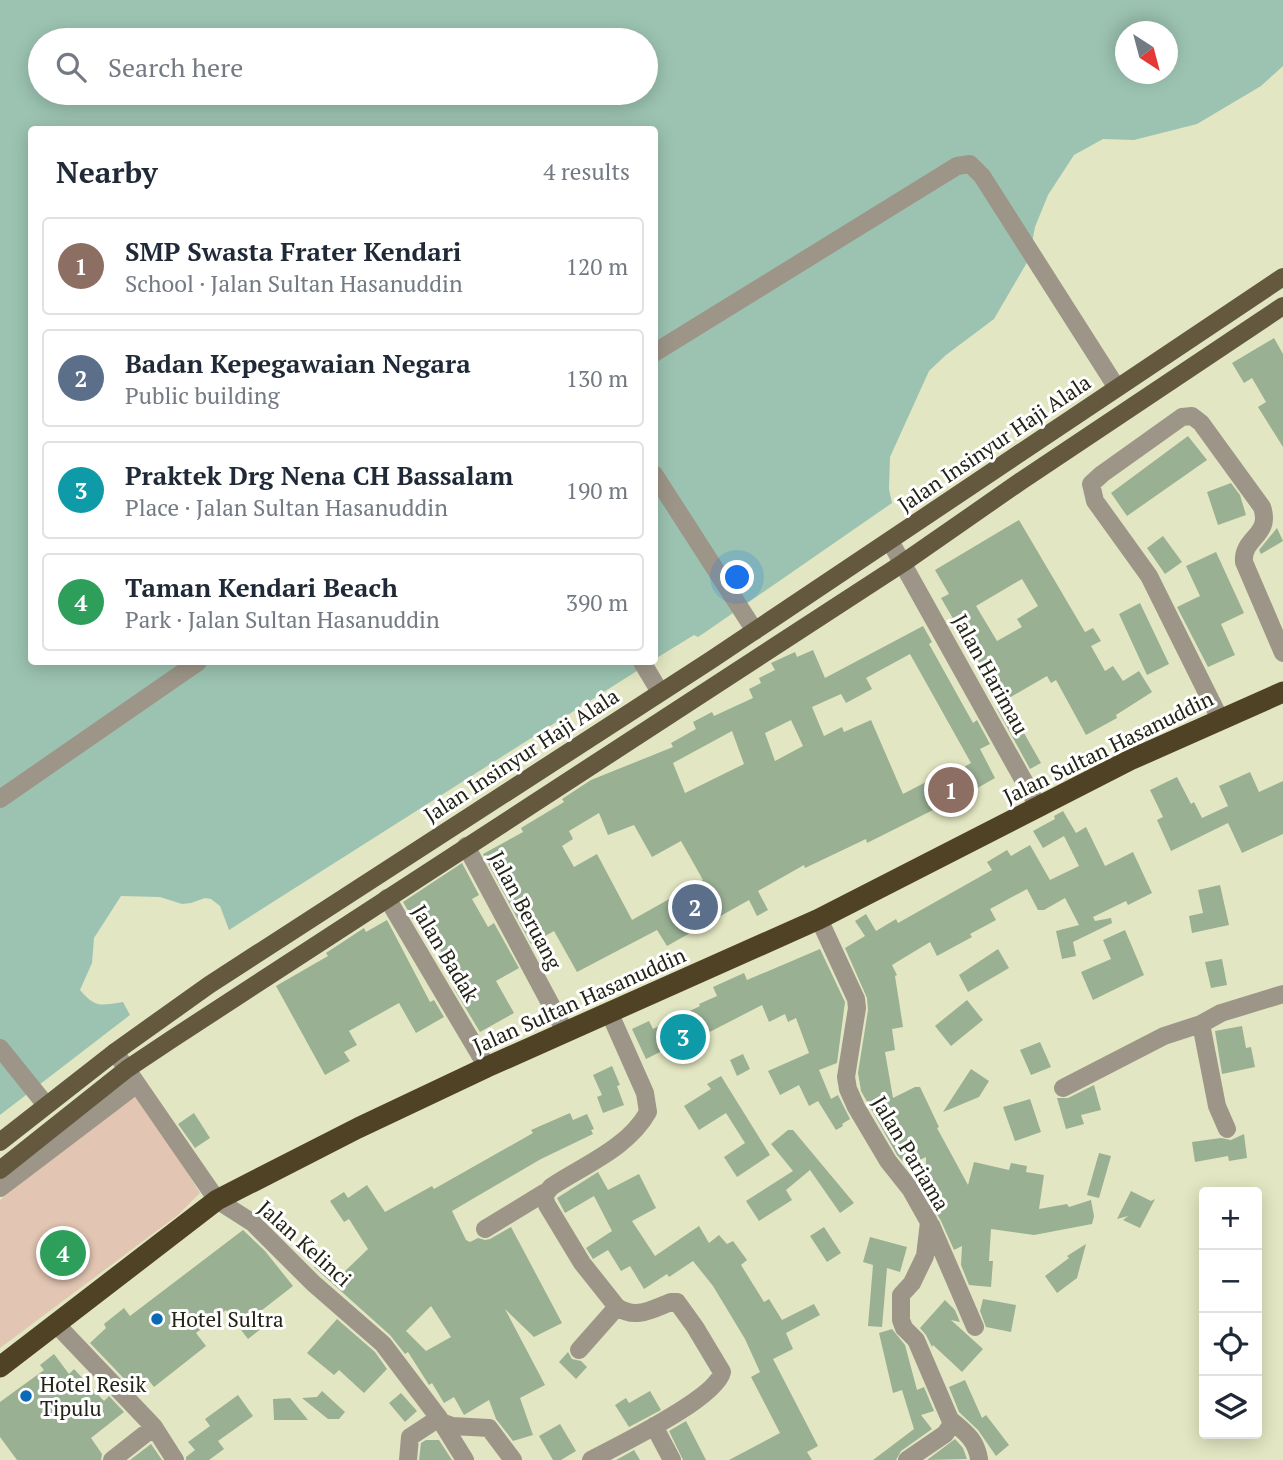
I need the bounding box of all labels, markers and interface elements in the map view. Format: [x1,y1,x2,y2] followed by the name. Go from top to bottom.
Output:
[1115,21,1178,84] north arrow
[28,28,658,105] search box
[52,48,90,86] icon: search
[108,50,243,84] text: Search here
[56,152,158,192] text: Nearby
[543,156,630,187] text: 4 results
[125,234,461,268] text: SMP Swasta Frater Kendari
[75,251,88,282] text: 1
[566,251,628,282] text: 120 m
[125,268,463,299] text: School · Jalan Sultan Hasanuddin
[125,346,471,380] text: Badan Kepegawaian Negara
[75,363,88,394] text: 2
[566,363,628,394] text: 130 m
[892,368,1096,518] street label: Jalan Insinyur Haji Alala
[125,380,280,411] text: Public building
[125,458,513,492] text: Praktek Drg Nena CH Bassalam
[75,475,88,506] text: 3
[566,475,628,506] text: 190 m
[125,492,448,523] text: Place · Jalan Sultan Hasanuddin
[720,560,754,594] your location
[125,570,398,604] text: Taman Kendari Beach
[75,587,88,618] text: 4
[566,587,628,618] text: 390 m
[125,604,440,635] text: Park · Jalan Sultan Hasanuddin
[946,609,1036,739] street label: Jalan Harimau
[418,681,624,829] street label: Jalan Insinyur Haji Alala
[998,684,1218,810] street label: Jalan Sultan Hasanuddin
[928,764,974,816] pin: 1
[483,846,569,975] street label: Jalan Beruang
[672,881,718,933] pin: 2
[406,899,486,1007] street label: Jalan Badak
[468,940,690,1060] street label: Jalan Sultan Hasanuddin
[660,1011,706,1063] pin: 3
[866,1090,956,1216] street label: Jalan Pariama
[1199,1187,1262,1439] map controls
[1199,1187,1262,1250] button: +
[252,1194,358,1292] street label: Jalan Kelinci
[40,1227,86,1279] pin: 4
[1199,1250,1262,1313] button: −
[171,1305,284,1333] place label: Hotel Sultra
[149,1311,165,1327] marker: Hotel Sultra
[1199,1313,1262,1376] button: locate
[40,1370,146,1422] place label: Hotel Resik Tipulu
[1199,1376,1262,1439] button: layers
[18,1388,34,1404] marker: Hotel Resik Tipulu

